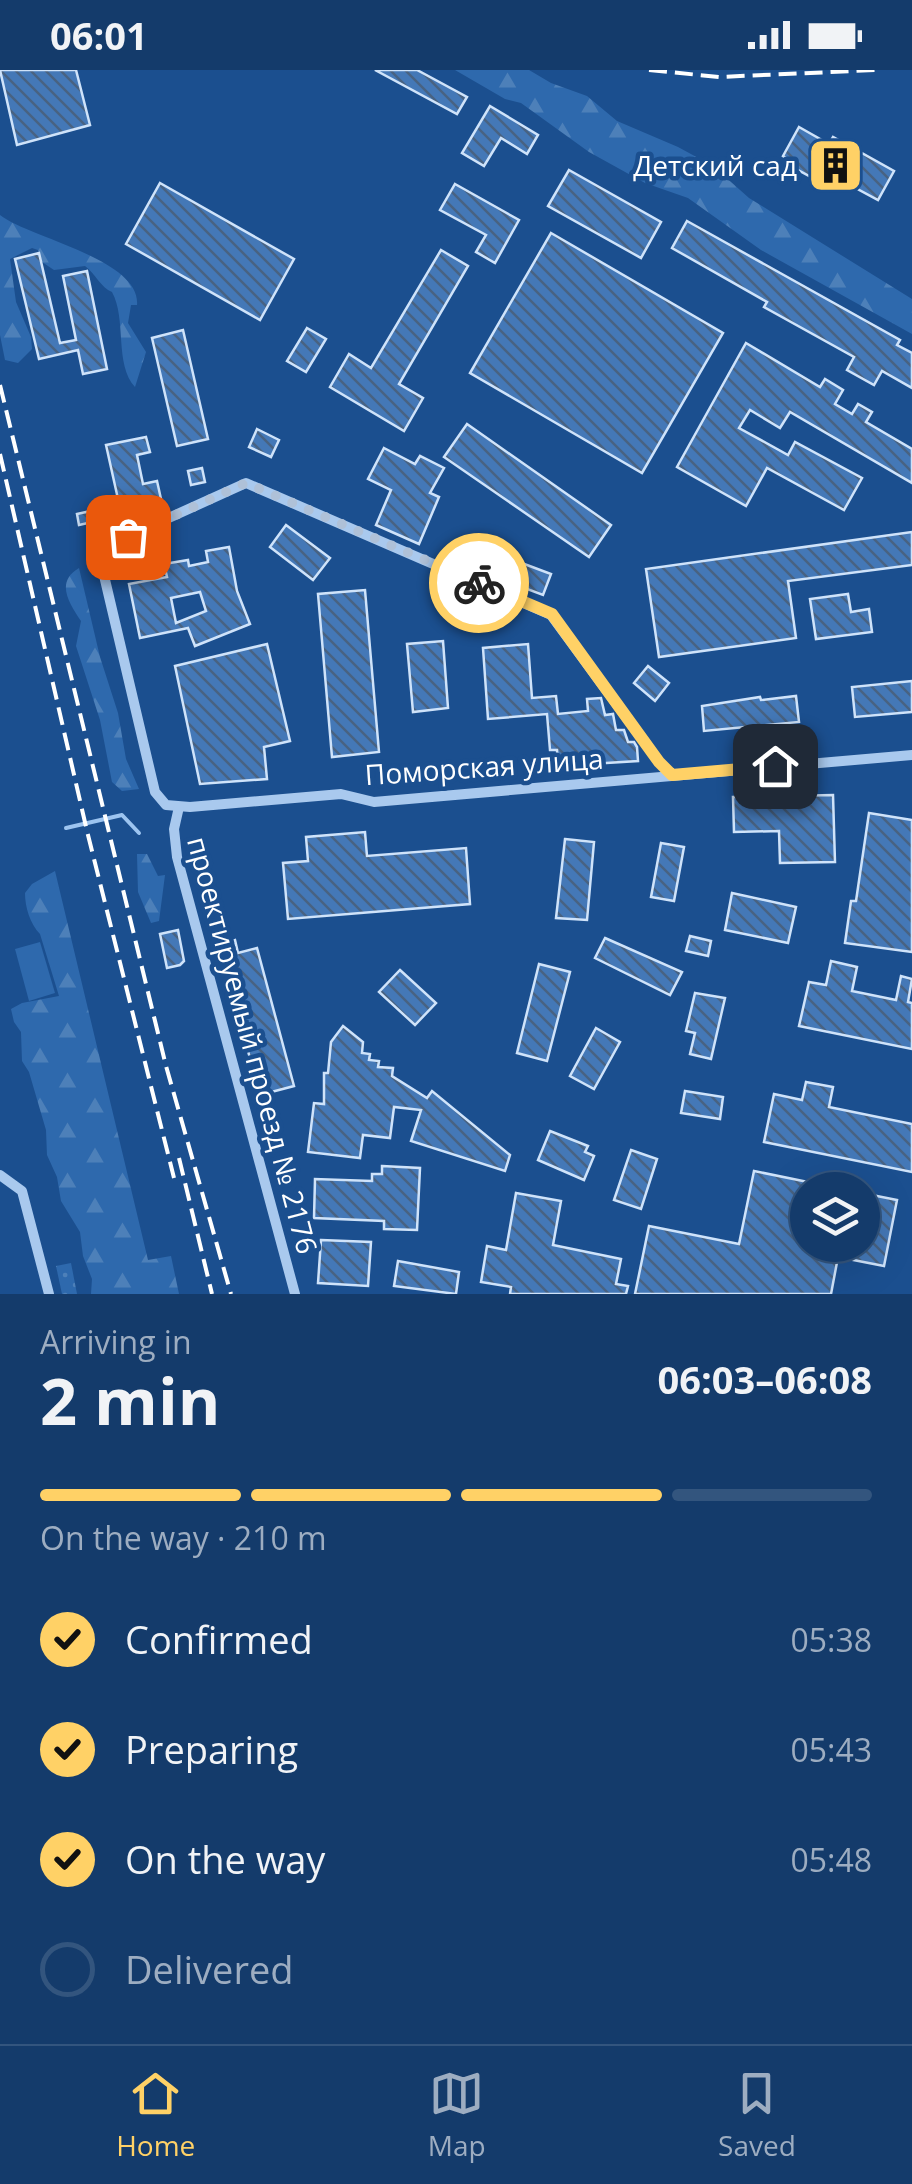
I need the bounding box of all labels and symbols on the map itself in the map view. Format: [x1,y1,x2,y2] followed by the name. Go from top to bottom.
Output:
[806,135,866,195] building icon: Детский сад
[633,146,797,184] place label: Детский сад
[86,495,171,580] pin
[429,533,529,633] courier
[733,724,818,809] pin
[364,739,604,793] street label: Поморская улица
[179,832,327,1258] street label: проектируемый проезд № 2176

